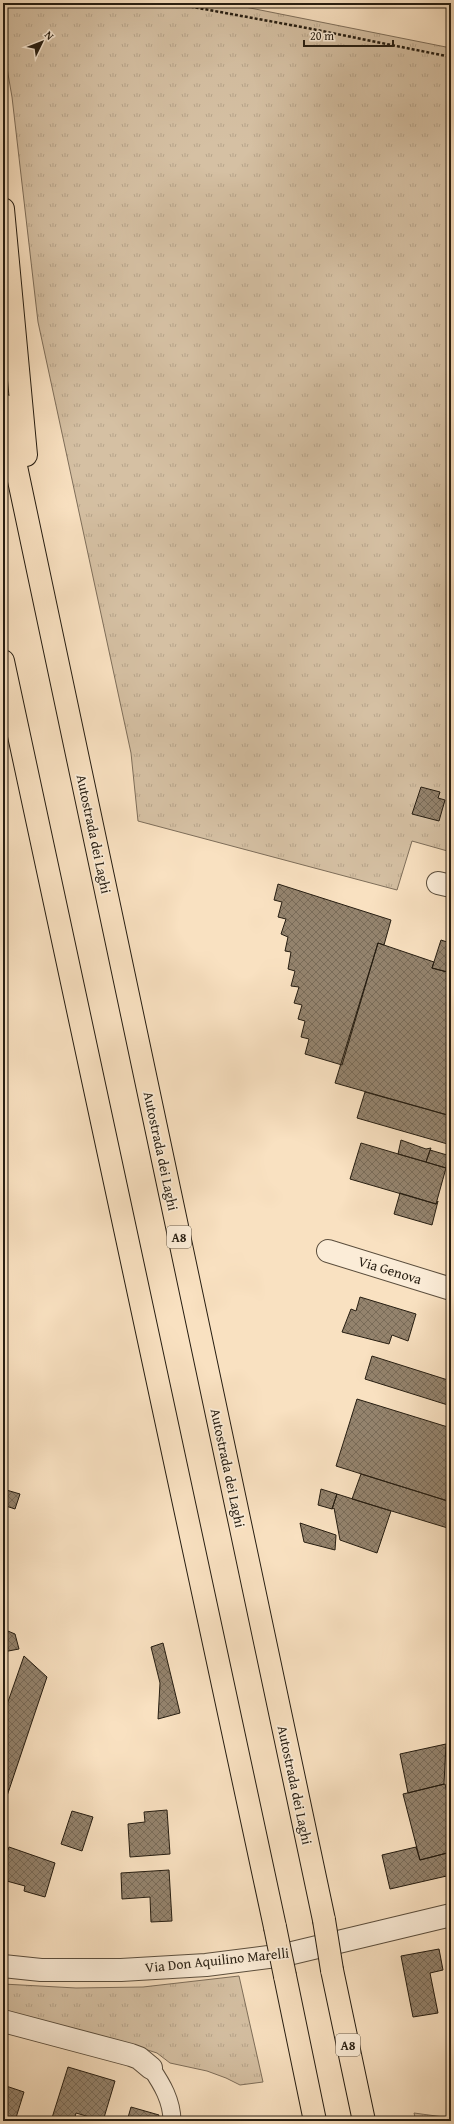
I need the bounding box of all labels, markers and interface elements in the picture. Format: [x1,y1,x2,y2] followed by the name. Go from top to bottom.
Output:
[22,22,62,62] north arrow
[304,22,393,48] scale bar
[41,27,58,44] text: N
[310,27,334,44] text: 20 m
[72,773,116,895] street label: Autostrada dei Laghi
[139,1090,183,1212] street label: Autostrada dei Laghi
[167,1226,191,1248] road number: A8
[356,1251,425,1289] street label: Via Genova
[206,1407,250,1529] street label: Autostrada dei Laghi
[273,1724,317,1846] street label: Autostrada dei Laghi
[144,1942,290,1978] street label: Via Don Aquilino Marelli
[336,2034,360,2056] road number: A8

